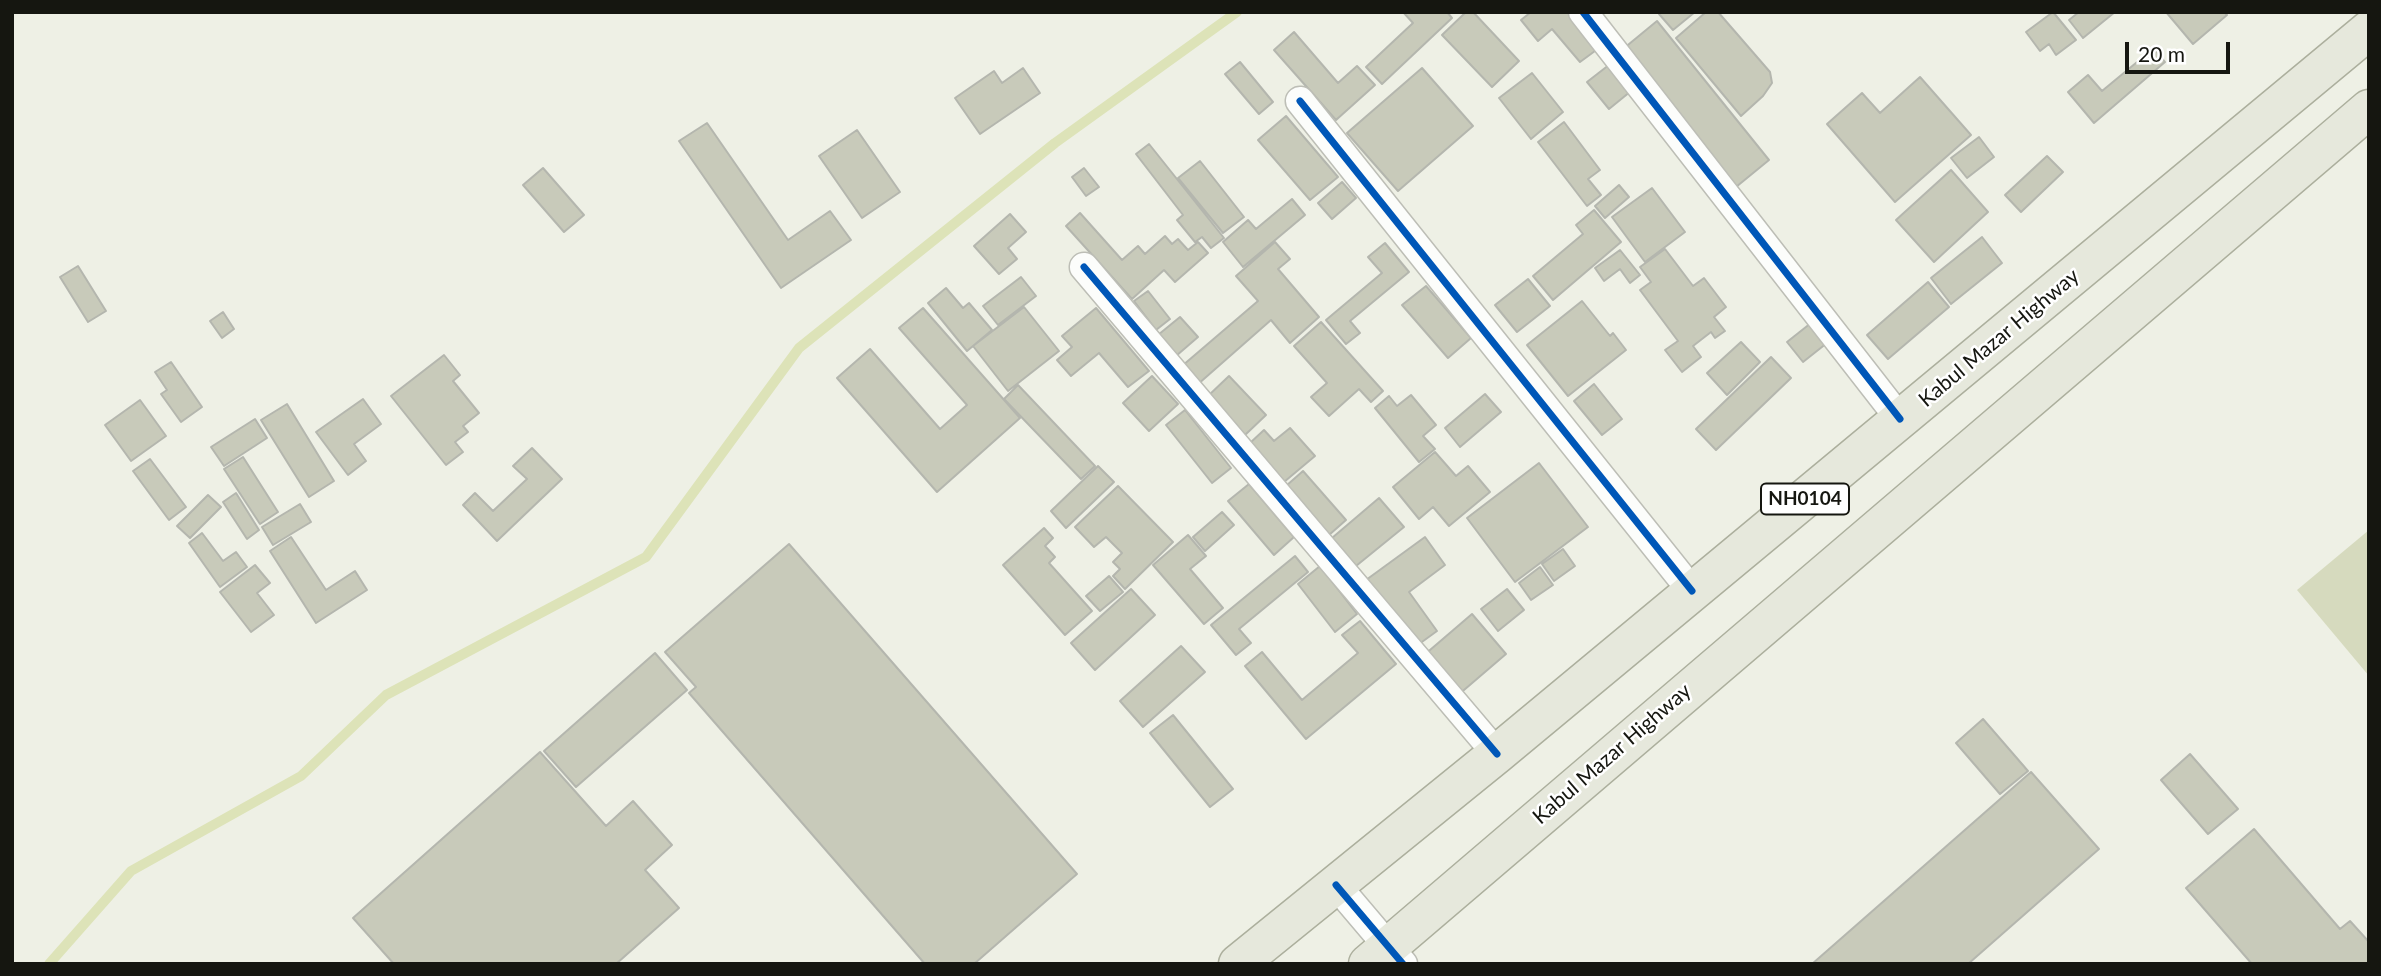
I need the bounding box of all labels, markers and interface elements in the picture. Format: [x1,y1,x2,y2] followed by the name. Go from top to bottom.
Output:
[2129,28,2234,72] scale bar
[2138,41,2185,66] text: 20 m
[1914,264,2084,412] street label: Kabul Mazar Highway
[1761,484,1849,514] road number: NH0104
[1528,678,1696,830] street label: Kabul Mazar Highway

